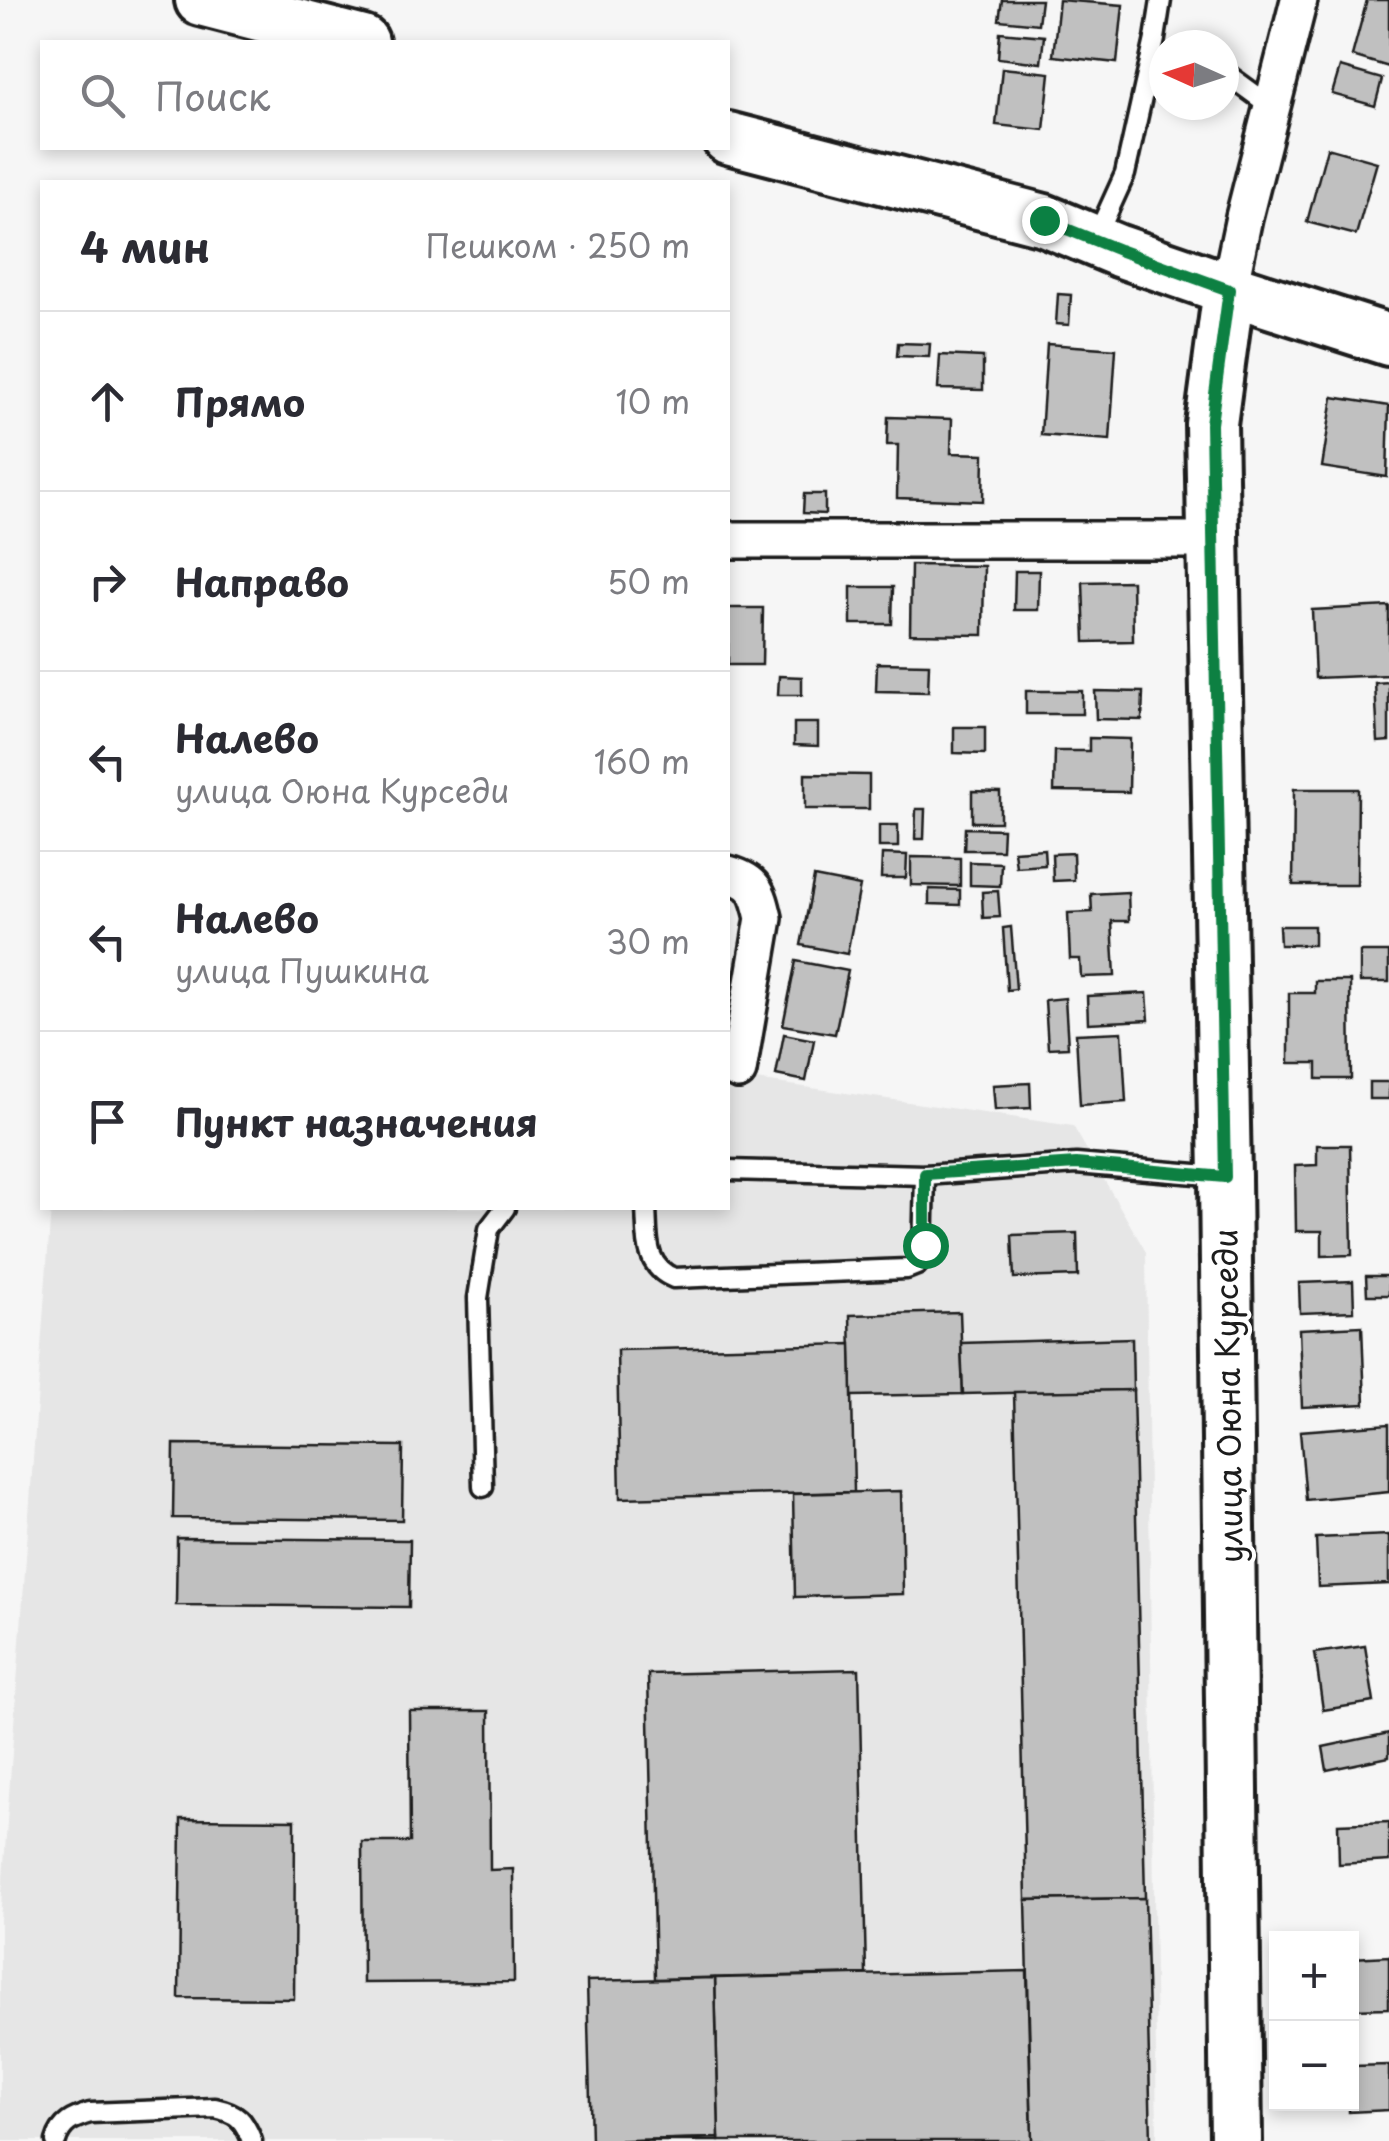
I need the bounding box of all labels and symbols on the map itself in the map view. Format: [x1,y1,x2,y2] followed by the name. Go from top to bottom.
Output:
[1149,30,1239,120] north arrow
[1022,198,1068,244] route end
[903,1223,949,1269] route start
[1200,1228,1254,1564] street label: улица Оюна Курседи

